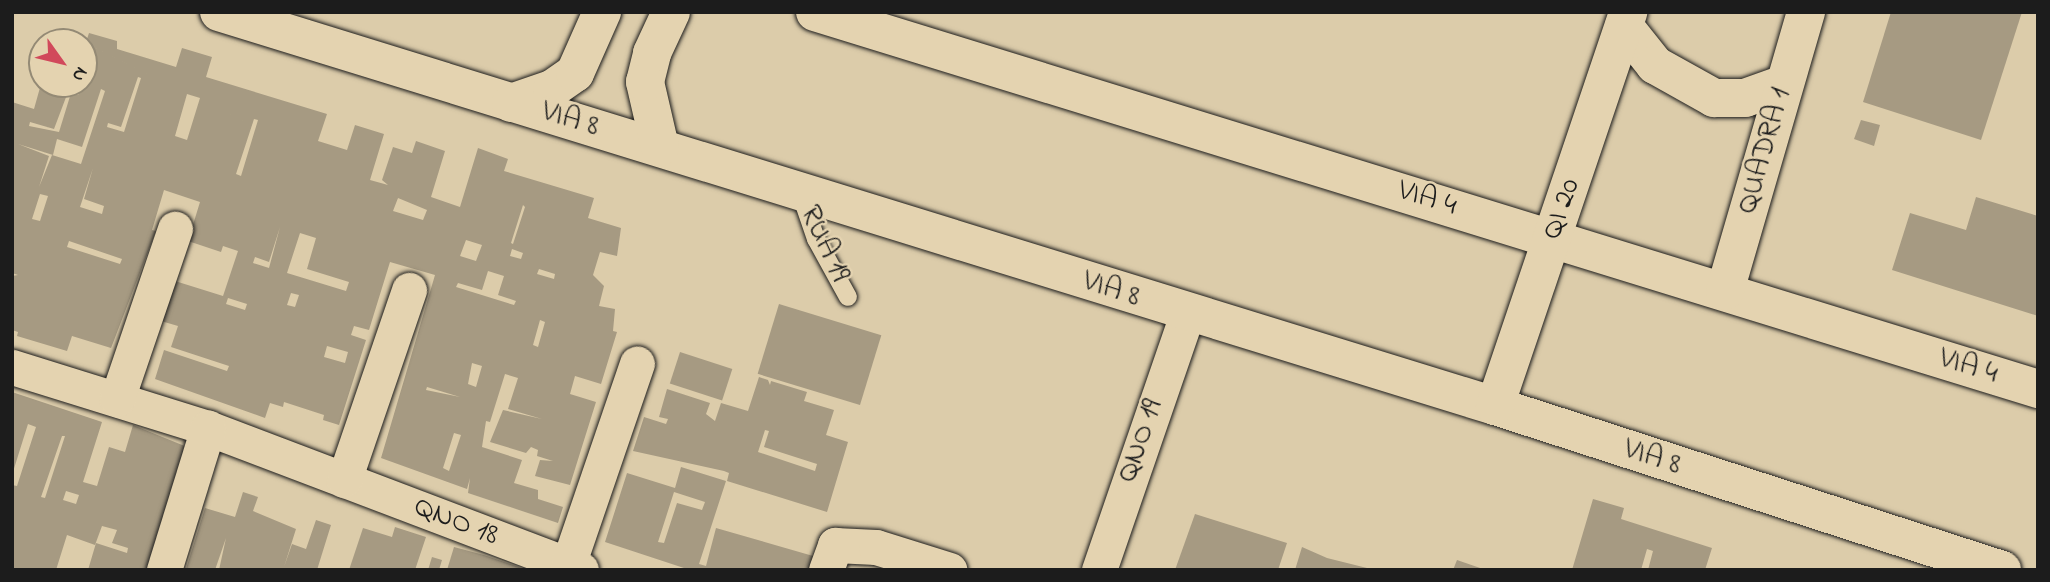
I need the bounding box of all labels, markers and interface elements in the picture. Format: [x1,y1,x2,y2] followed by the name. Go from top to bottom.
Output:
[28,28,98,98] north arrow
[64,61,94,87] text: N
[1730,84,1800,218] street label: QUADRA 1
[537,94,603,146] street label: VIA 8
[1393,173,1461,225] street label: VIA 4
[1535,174,1589,244] street label: QI 20
[791,200,857,288] street label: RUA 19
[1078,264,1144,316] street label: VIA 8
[1934,341,2002,393] street label: VIA 4
[1110,395,1172,487] street label: QNO 19
[1619,432,1685,484] street label: VIA 8
[409,490,503,554] street label: QNO 18

